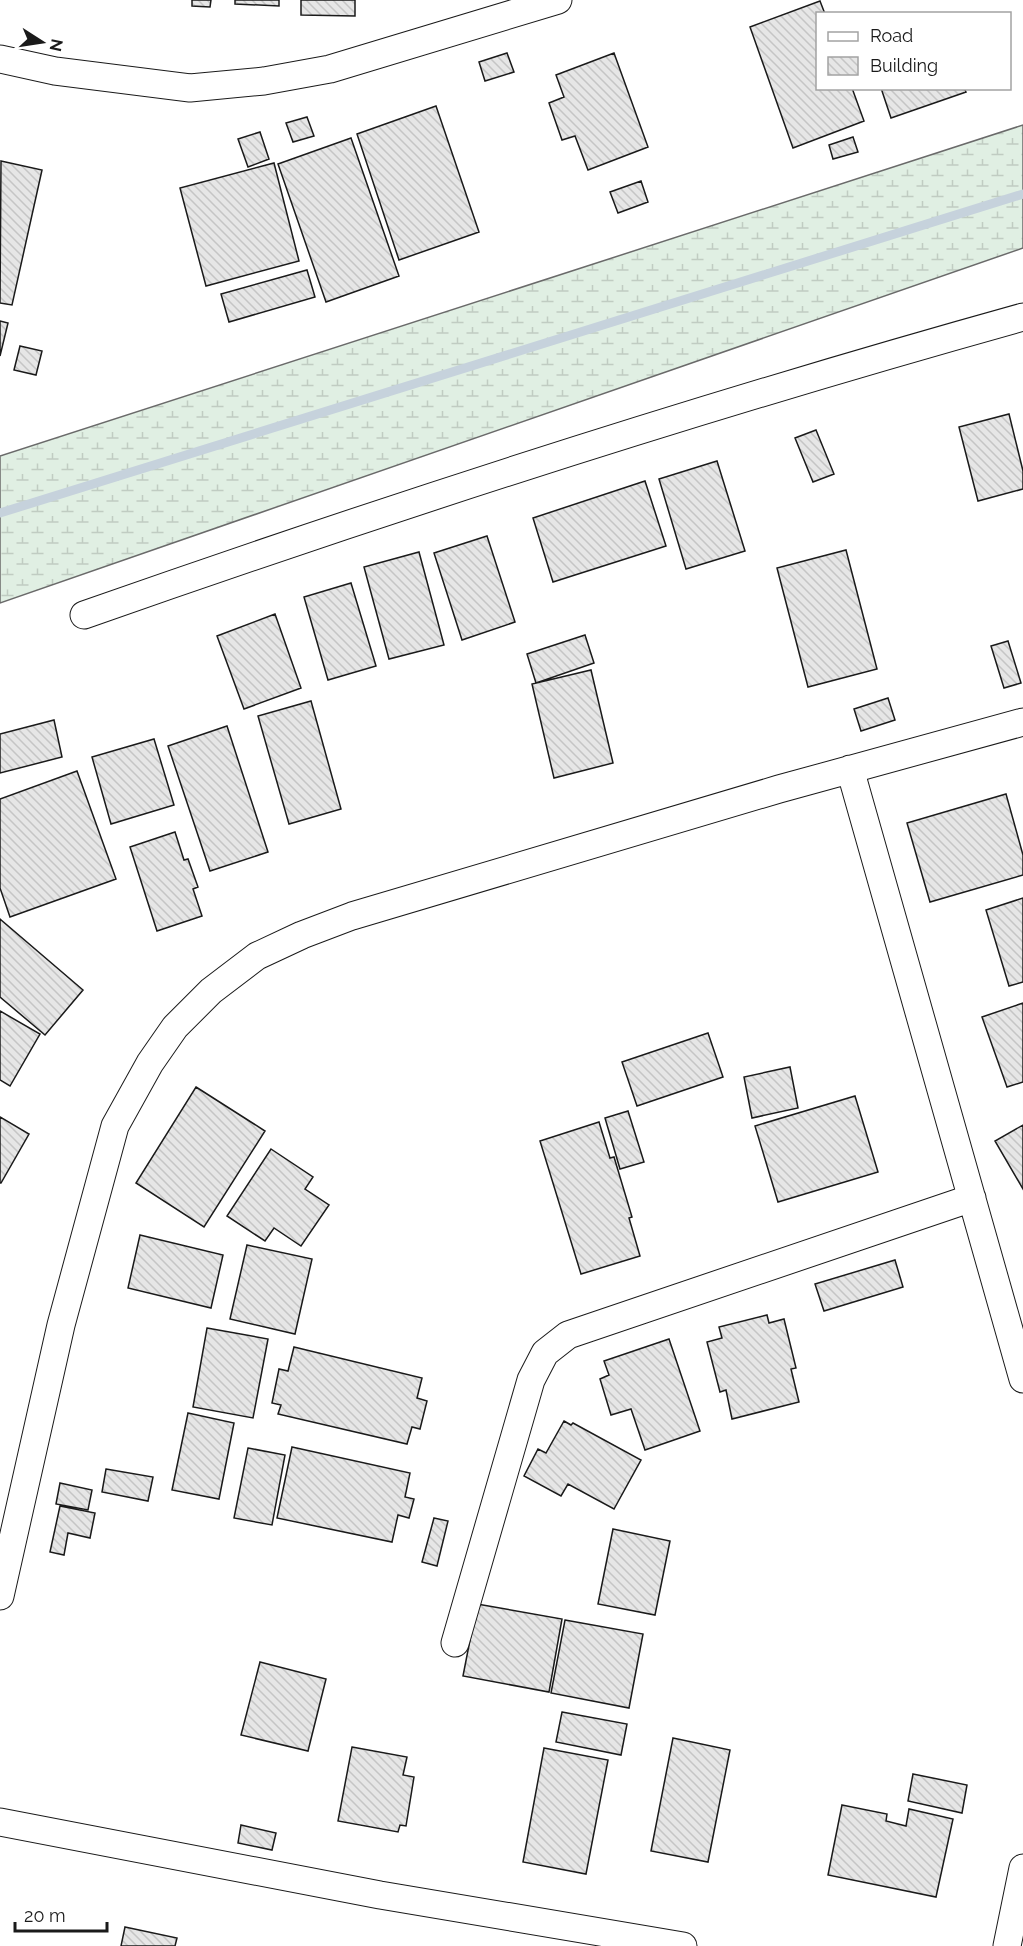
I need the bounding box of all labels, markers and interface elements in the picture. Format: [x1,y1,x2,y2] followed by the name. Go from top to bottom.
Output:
[12,12,72,72] north arrow
[816,12,1011,90] legend
[870,25,913,46] text: Road
[46,37,67,53] text: N
[870,55,938,76] text: Building
[15,1895,106,1933] scale bar
[24,1905,66,1926] text: 20 m

